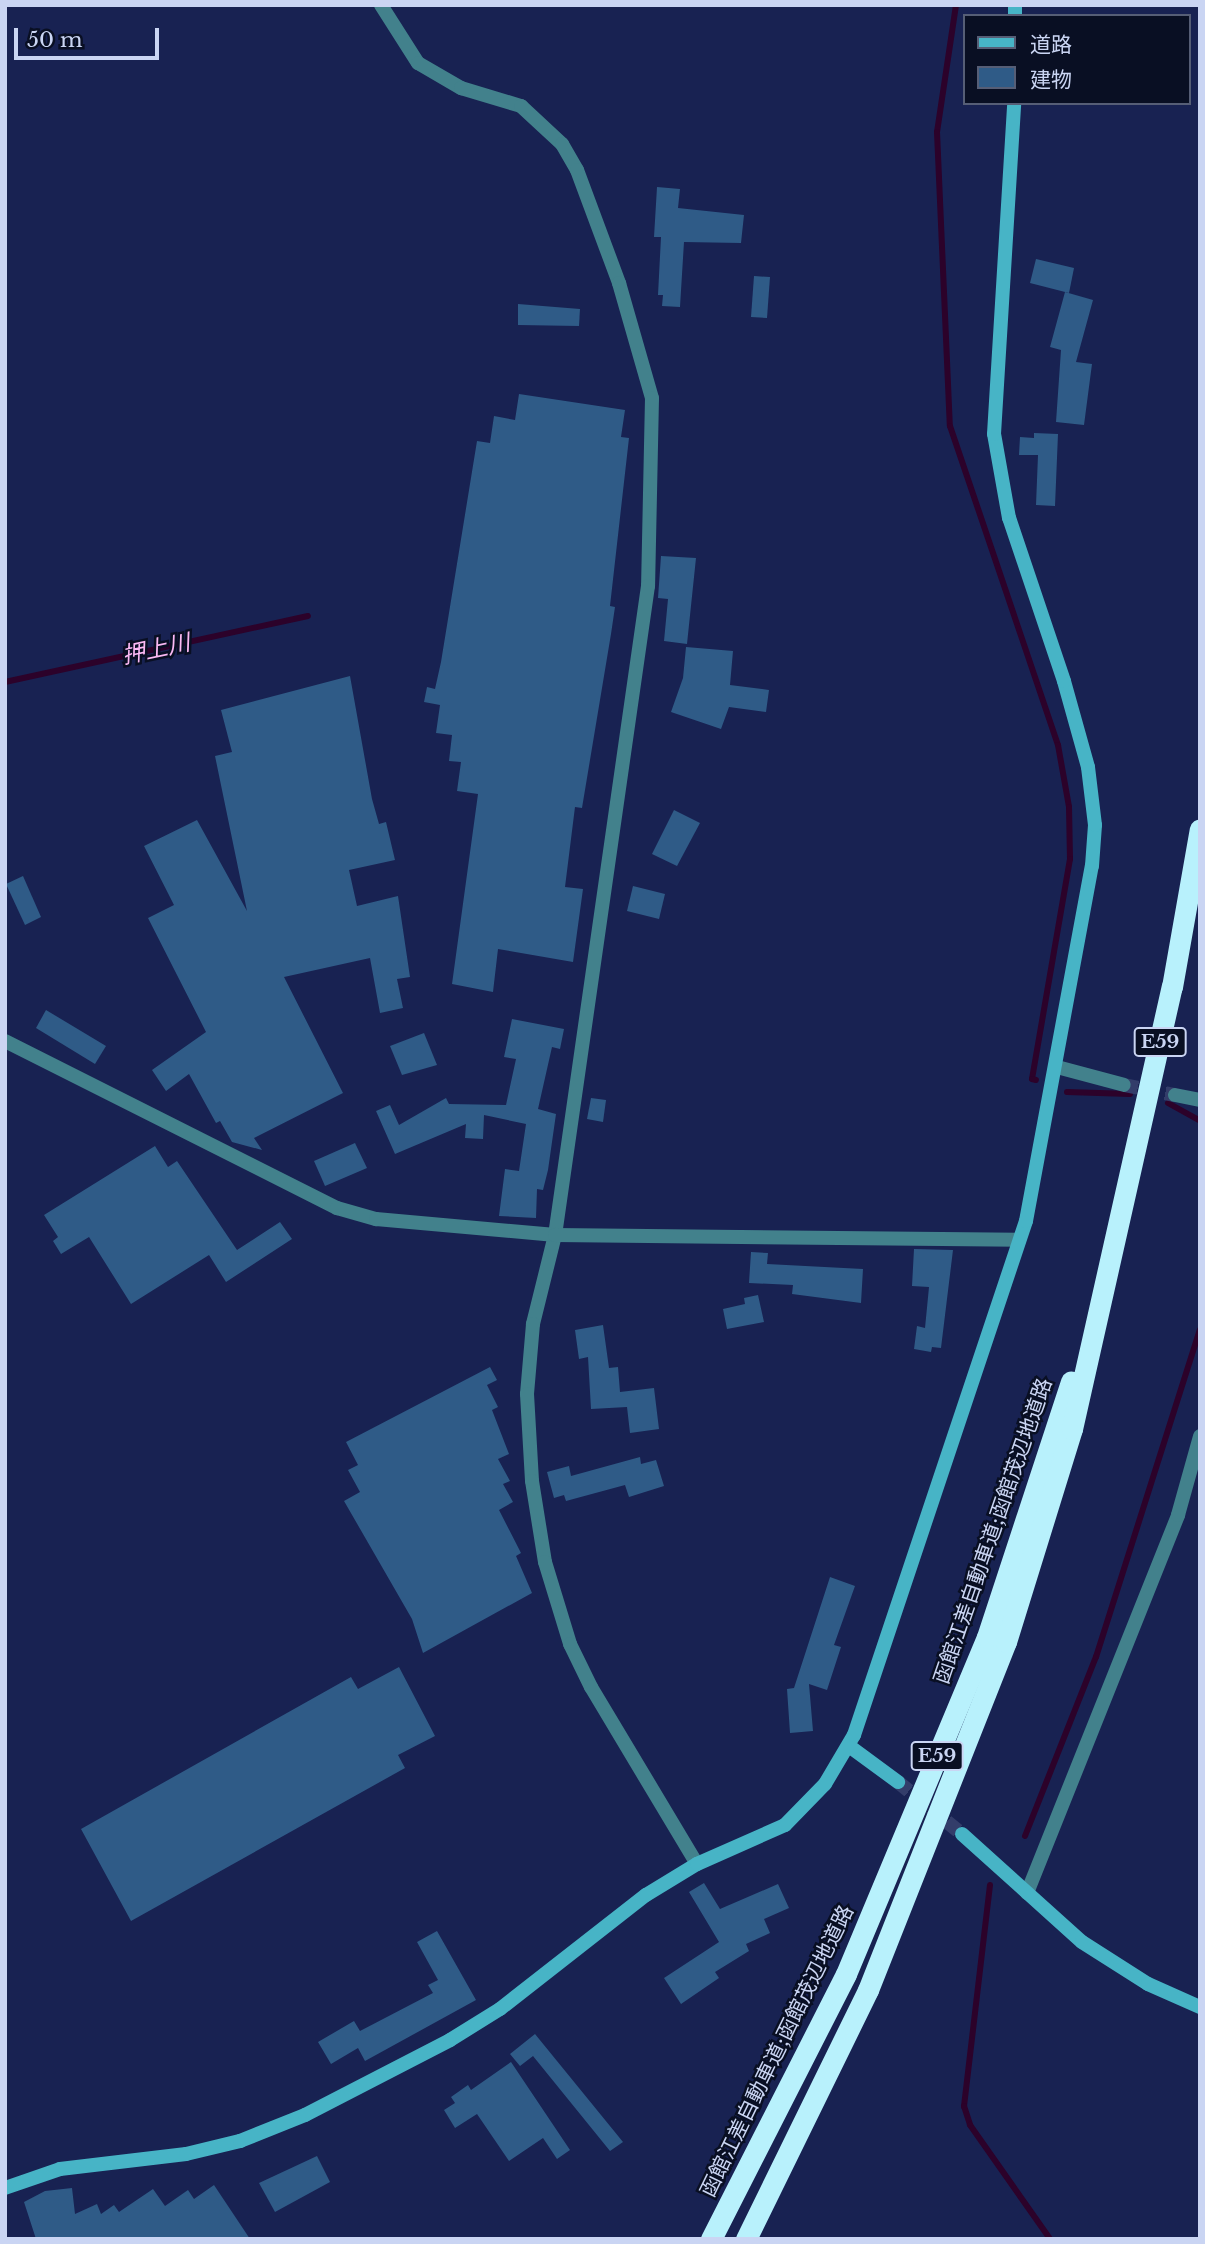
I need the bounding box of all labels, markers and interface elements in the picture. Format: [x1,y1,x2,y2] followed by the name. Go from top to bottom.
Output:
[18,14,163,58] scale bar
[964,14,1191,105] legend
[27,27,82,53] text: 50 m
[1030,32,1072,58] text: 道路
[1030,67,1072,93] text: 建物
[119,628,193,670] water label: 押上川
[1132,1026,1188,1058] road number: E59
[929,1375,1057,1687] street label: 函館江差自動車道;函館茂辺地道路
[909,1740,965,1772] road number: E59
[695,1901,859,2201] street label: 函館江差自動車道;函館茂辺地道路

